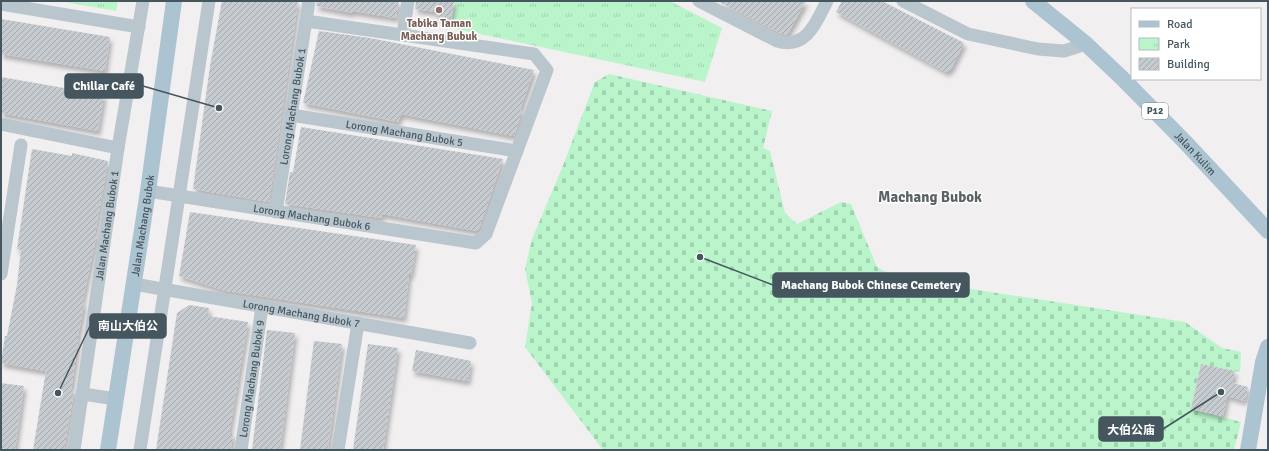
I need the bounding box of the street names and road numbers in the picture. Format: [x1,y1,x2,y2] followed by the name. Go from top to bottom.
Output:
[277,47,308,166] street label: Lorong Machang Bubok 1
[1142,103,1168,119] road number: P12
[345,117,464,149] street label: Lorong Machang Bubok 5
[1172,129,1219,178] street label: Jalan Kulim
[92,169,121,281] street label: Jalan Machang Bubok 1
[128,174,157,277] street label: Jalan Machang Bubok
[252,201,372,233] street label: Lorong Machang Bubok 6
[242,297,361,330] street label: Lorong Machang Bubok 7
[236,319,267,438] street label: Lorong Machang Bubok 9

